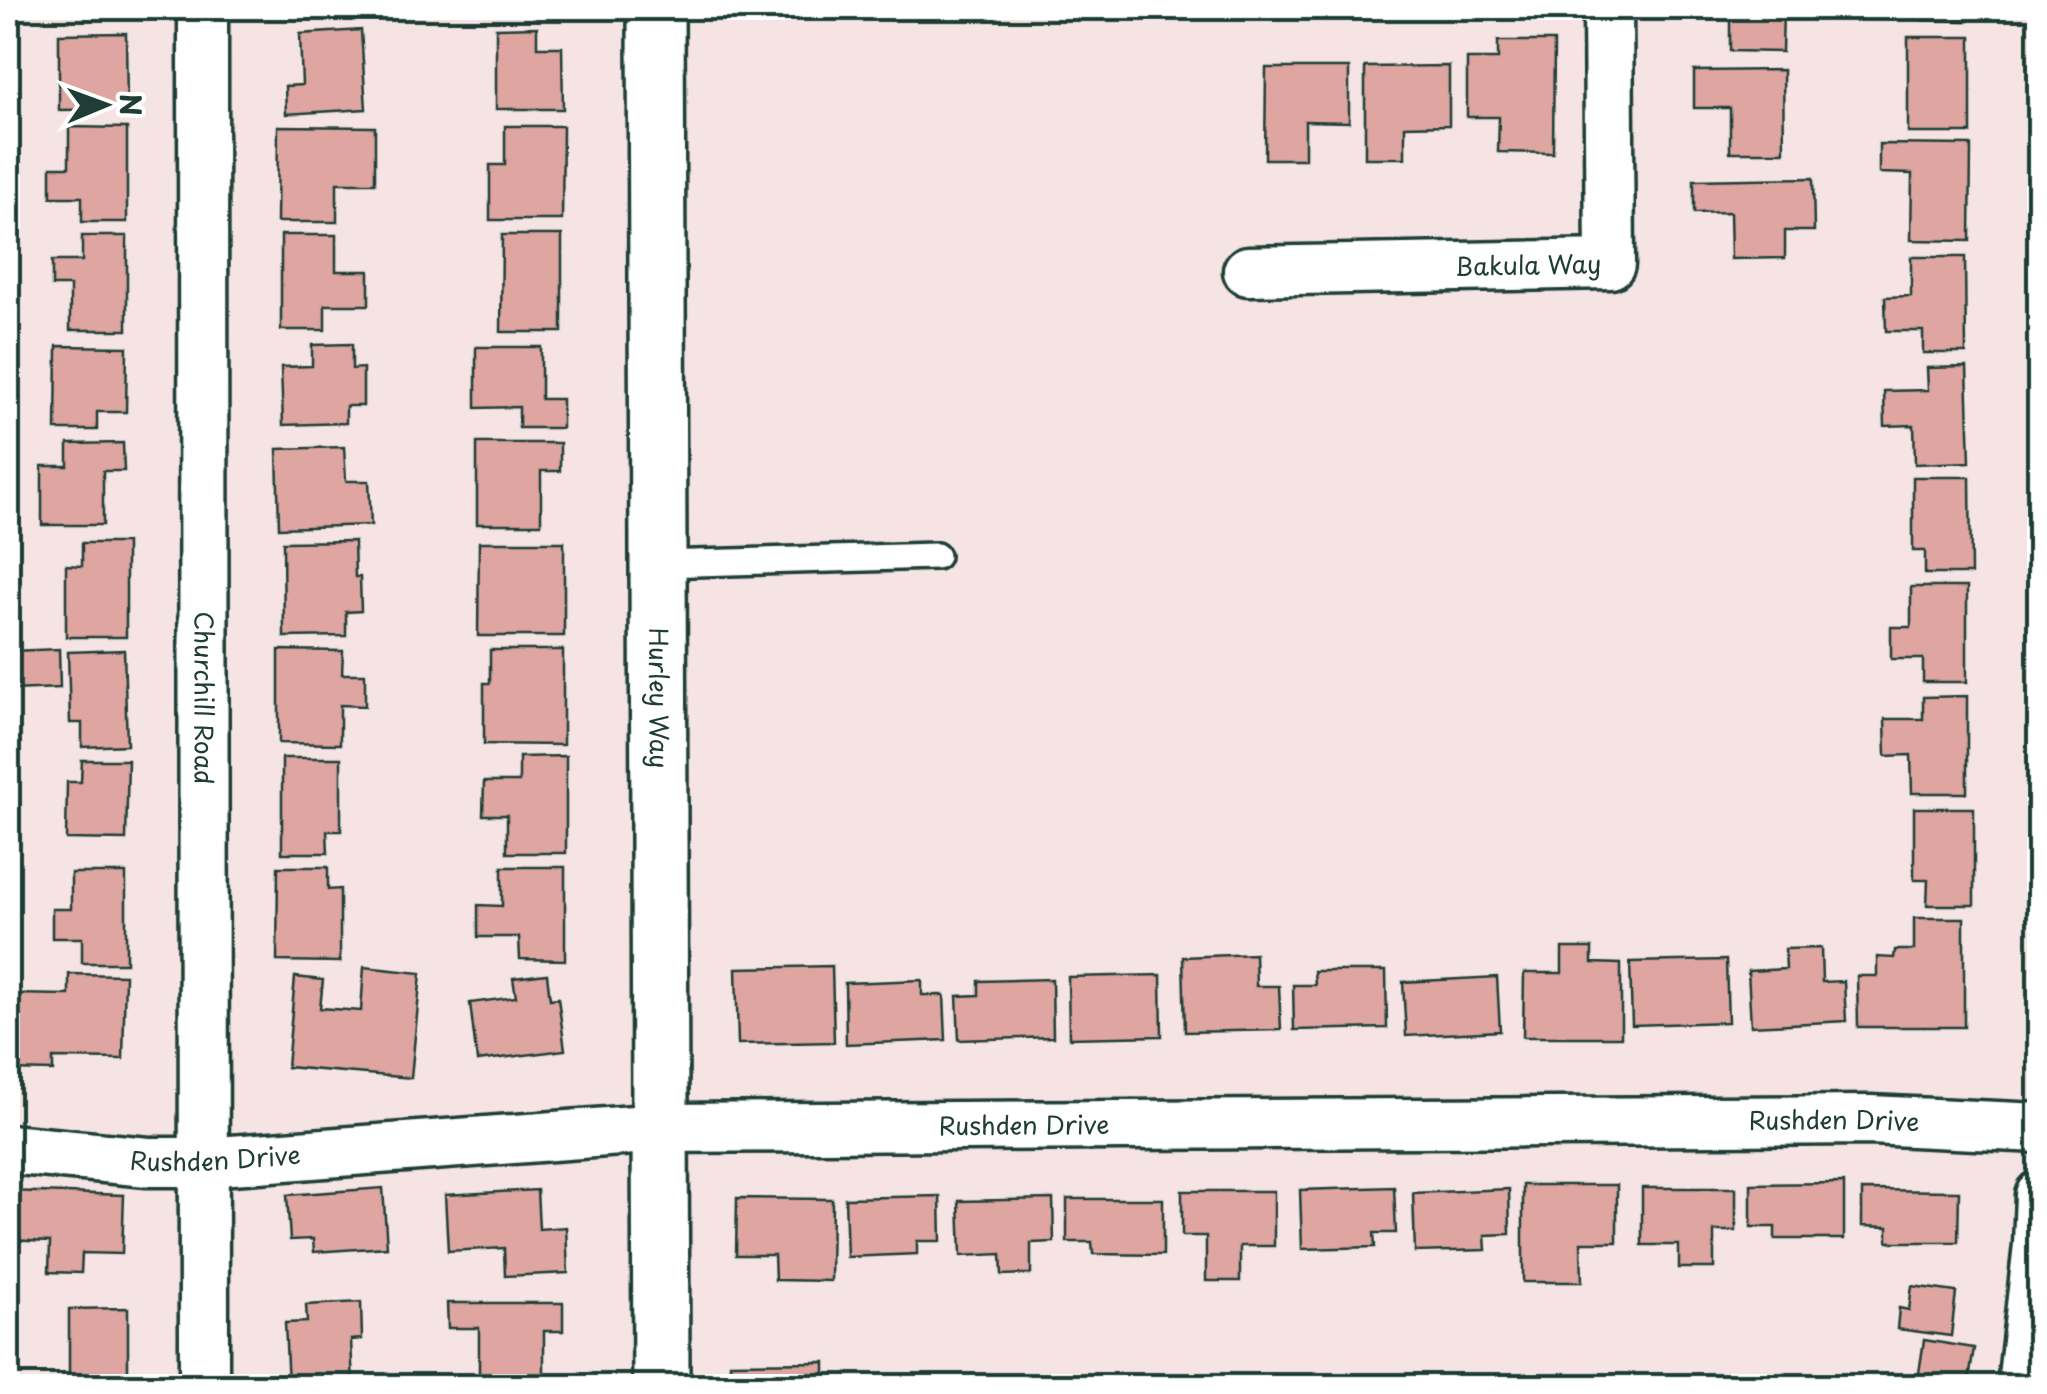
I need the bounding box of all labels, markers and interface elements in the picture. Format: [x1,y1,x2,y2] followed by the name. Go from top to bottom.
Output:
[55,55,155,155] north arrow
[110,93,153,116] text: N
[1454,244,1602,285] street label: Bakula Way
[185,611,224,785] street label: Churchill Road
[640,627,679,769] street label: Hurley Way
[1749,1100,1920,1140] street label: Rushden Drive
[939,1105,1110,1144] street label: Rushden Drive
[128,1135,302,1180] street label: Rushden Drive

